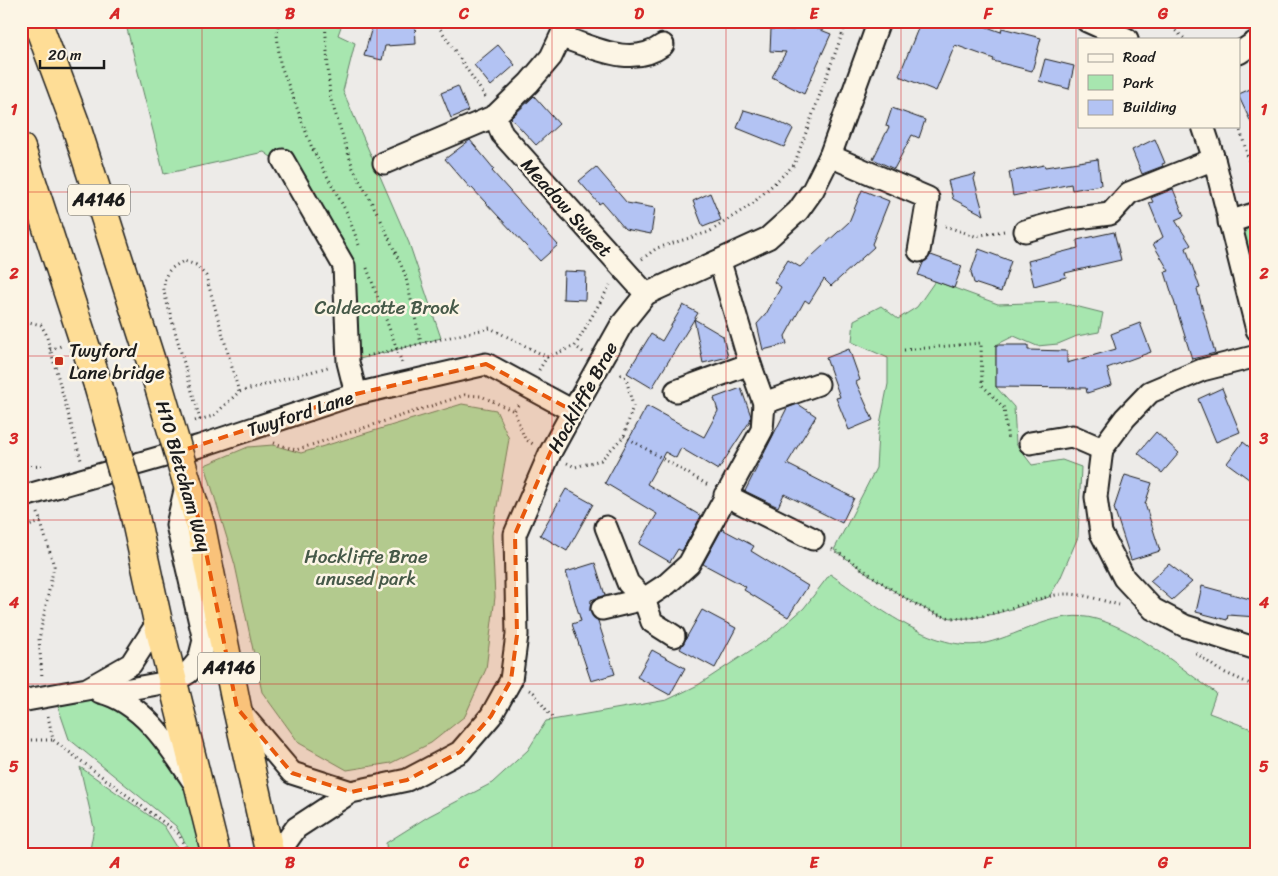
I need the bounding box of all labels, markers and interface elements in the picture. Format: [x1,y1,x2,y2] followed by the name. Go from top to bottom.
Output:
[109,0,120,28] text: A
[285,0,296,28] text: B
[458,0,470,28] text: C
[634,0,644,28] text: D
[810,0,820,28] text: E
[983,0,994,28] text: F
[1157,0,1169,28] text: G
[40,38,104,70] scale bar
[1078,38,1240,128] legend
[48,42,82,68] text: 20 m
[1123,44,1156,70] text: Road
[1123,70,1154,96] text: Park
[1123,94,1177,120] text: Building
[11,95,18,124] text: 1
[1261,95,1268,124] text: 1
[512,150,621,265] street label: Meadow Sweet
[68,184,130,216] road number: A4146
[8,259,19,288] text: 2
[1258,259,1269,288] text: 2
[315,291,459,324] park label: Caldecotte Brook
[69,334,165,389] place label: Twyford Lane bridge
[538,335,627,459] street label: Hockliffe Brae
[53,355,65,367] marker: Twyford Lane bridge
[243,381,358,446] street label: Twyford Lane
[146,396,221,556] street label: H10 Bletcham Way
[9,424,19,453] text: 3
[1259,424,1269,453] text: 3
[304,540,428,595] park label: Hockliffe Brae unused park
[8,588,19,617] text: 4
[1258,588,1269,617] text: 4
[198,652,260,684] road number: A4146
[9,752,19,781] text: 5
[1259,752,1269,781] text: 5
[109,848,120,876] text: A
[285,848,296,876] text: B
[458,848,470,876] text: C
[634,848,644,876] text: D
[810,848,820,876] text: E
[983,848,994,876] text: F
[1157,848,1169,876] text: G

